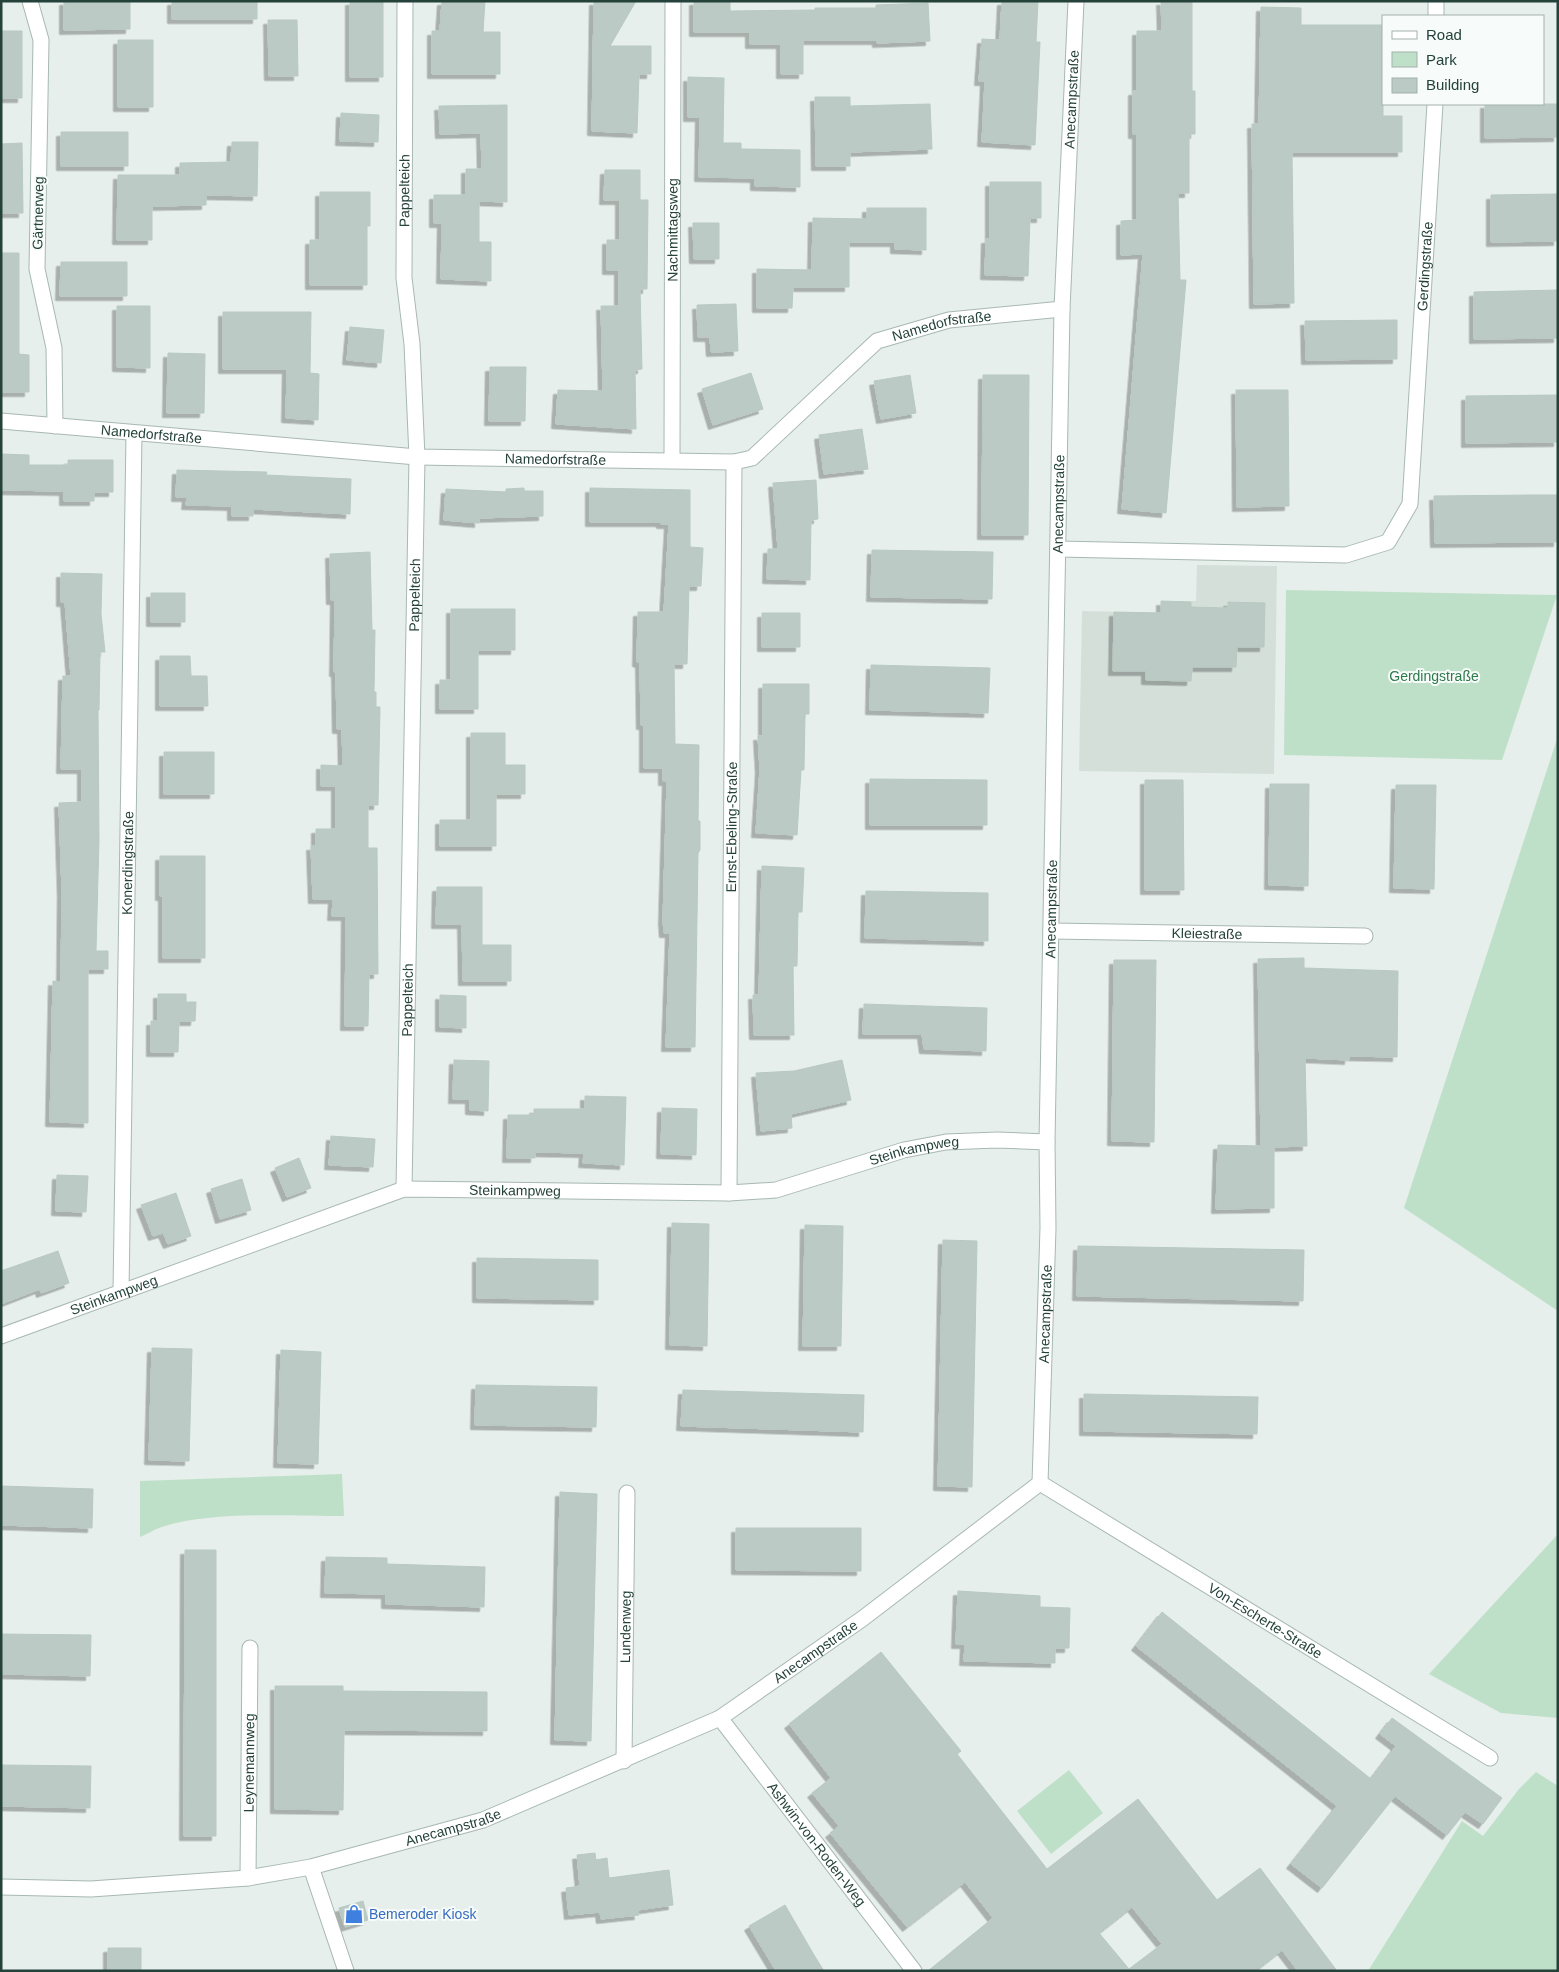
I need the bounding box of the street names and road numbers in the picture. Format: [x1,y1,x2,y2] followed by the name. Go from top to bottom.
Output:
[1061,49,1082,149] street label: Anecampstraße
[396,154,412,227] street label: Pappelteich
[29,176,47,250] street label: Gärtnerweg
[664,178,681,282] street label: Nachmittagsweg
[1414,221,1436,312] street label: Gerdingstraße
[890,308,992,344] street label: Namedorfstraße
[100,422,203,446] street label: Namedorfstraße
[505,450,606,468] street label: Namedorfstraße
[1050,454,1067,554] street label: Anecampstraße
[406,558,423,632] street label: Pappelteich
[723,761,740,893] street label: Ernst-Ebeling-Straße
[119,811,136,915] street label: Konerdingstraße
[1042,859,1060,959] street label: Anecampstraße
[1171,925,1243,942] street label: Kleiestraße
[399,963,416,1037] street label: Pappelteich
[867,1133,959,1168] street label: Steinkampweg
[469,1182,561,1199] street label: Steinkampweg
[1036,1264,1055,1364] street label: Anecampstraße
[68,1272,160,1318] street label: Steinkampweg
[1205,1580,1325,1662] street label: Von-Escherte-Straße
[617,1591,634,1663] street label: Lundenweg
[770,1617,861,1686] street label: Anecampstraße
[241,1713,257,1813] street label: Leynemannweg
[764,1779,869,1909] street label: Ashwin-von-Roden-Weg
[404,1805,504,1849] street label: Anecampstraße

